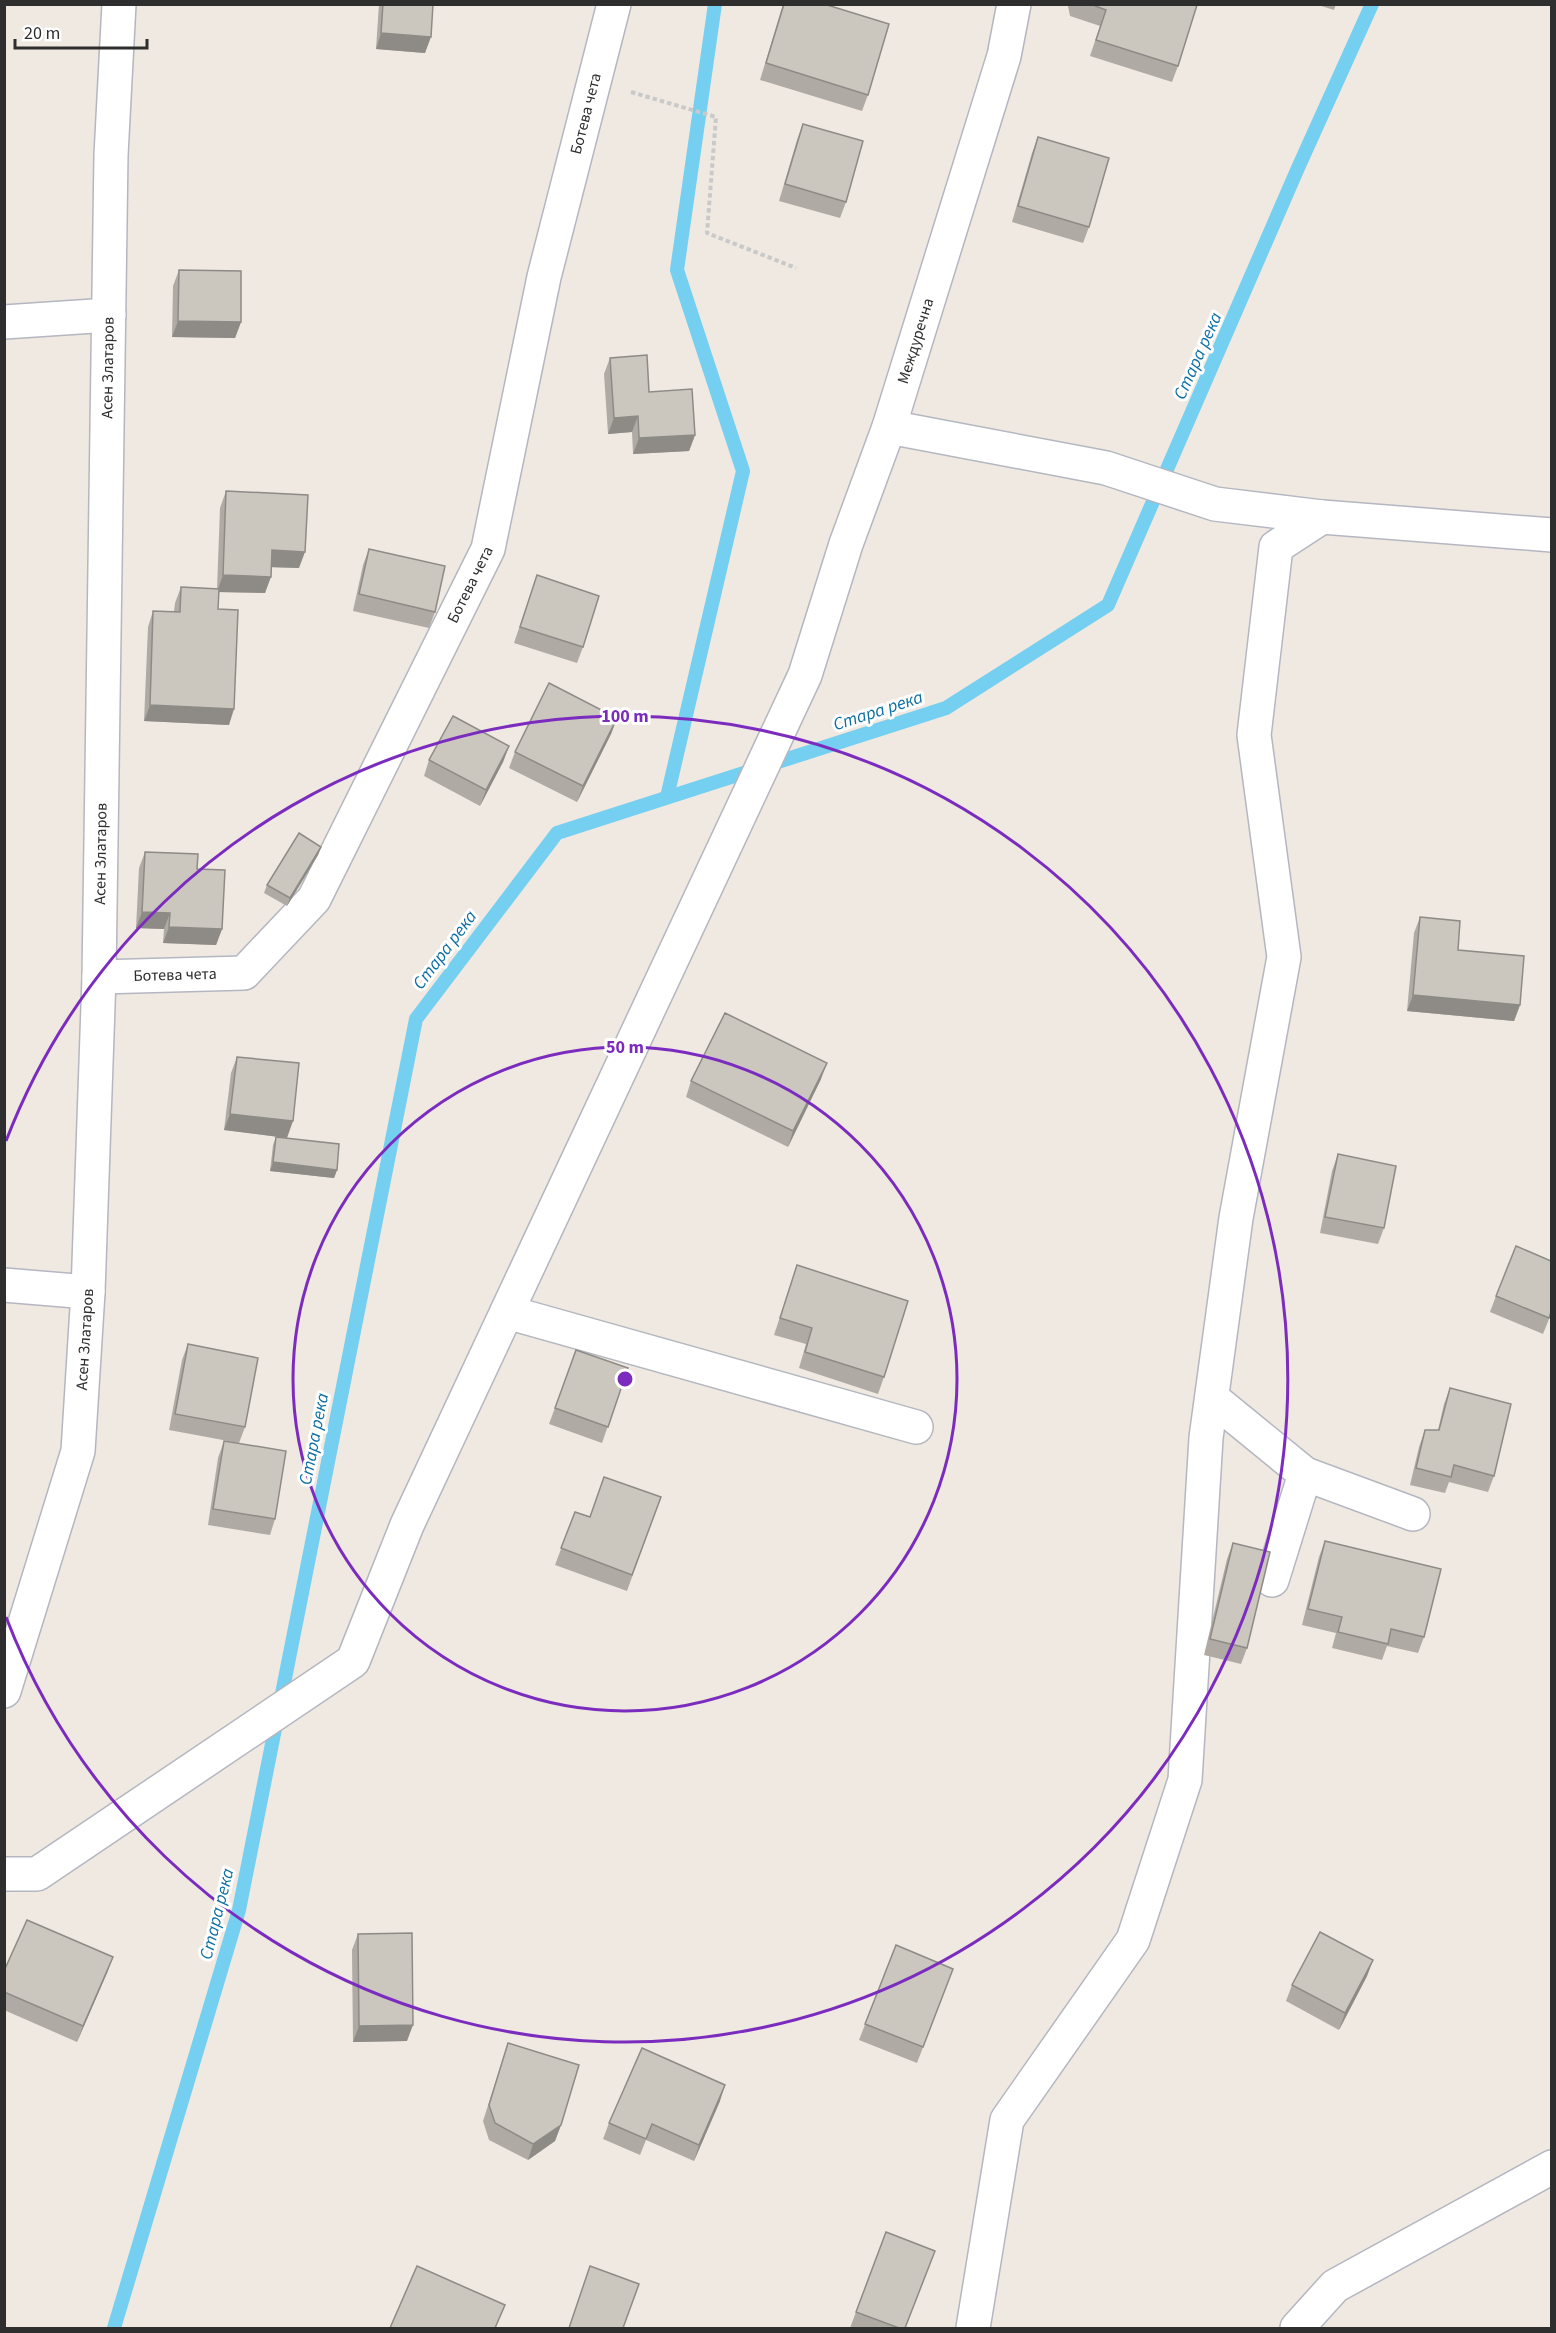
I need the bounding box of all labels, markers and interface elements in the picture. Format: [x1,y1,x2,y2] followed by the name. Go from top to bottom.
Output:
[15,12,147,50] scale bar
[24,21,60,46] text: 20 m
[565,71,607,157] street label: Ботева чета
[892,295,939,387] street label: Междуречна
[1168,308,1228,404] water label: Стара река
[96,317,120,419] street label: Асен Златаров
[442,542,499,627] street label: Ботева чета
[830,685,926,737] water label: Стара река
[601,704,649,729] text: 100 m
[89,803,113,905] street label: Асен Златаров
[407,905,483,995] water label: Стара река
[133,963,217,987] street label: Ботева чета
[606,1035,644,1060] text: 50 m
[71,1288,99,1391] street label: Асен Златаров
[615,1369,635,1389] centre of rings
[293,1391,335,1487] water label: Стара река
[194,1865,240,1962] water label: Стара река

